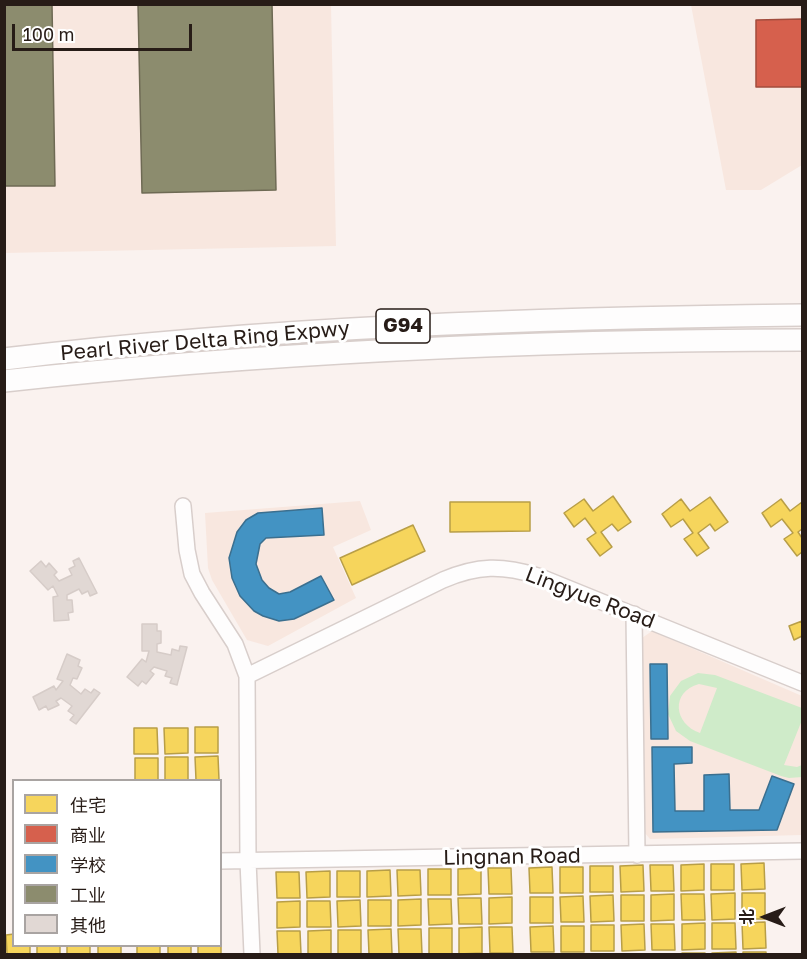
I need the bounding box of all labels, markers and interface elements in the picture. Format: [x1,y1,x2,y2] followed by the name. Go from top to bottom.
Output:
[15,12,195,50] scale bar
[23,23,74,45] text: 100 m
[376,309,430,343] road number: G94
[59,316,351,366] street label: Pearl River Delta Ring Expwy
[522,562,658,634] street label: Lingyue Road
[12,779,222,947] legend
[70,794,106,816] text: 住宅
[70,824,106,846] text: 商业
[443,843,581,871] street label: Lingnan Road
[70,854,106,876] text: 学校
[70,884,106,906] text: 工业
[735,887,795,947] north arrow
[737,909,757,925] text: 北
[70,914,106,936] text: 其他

